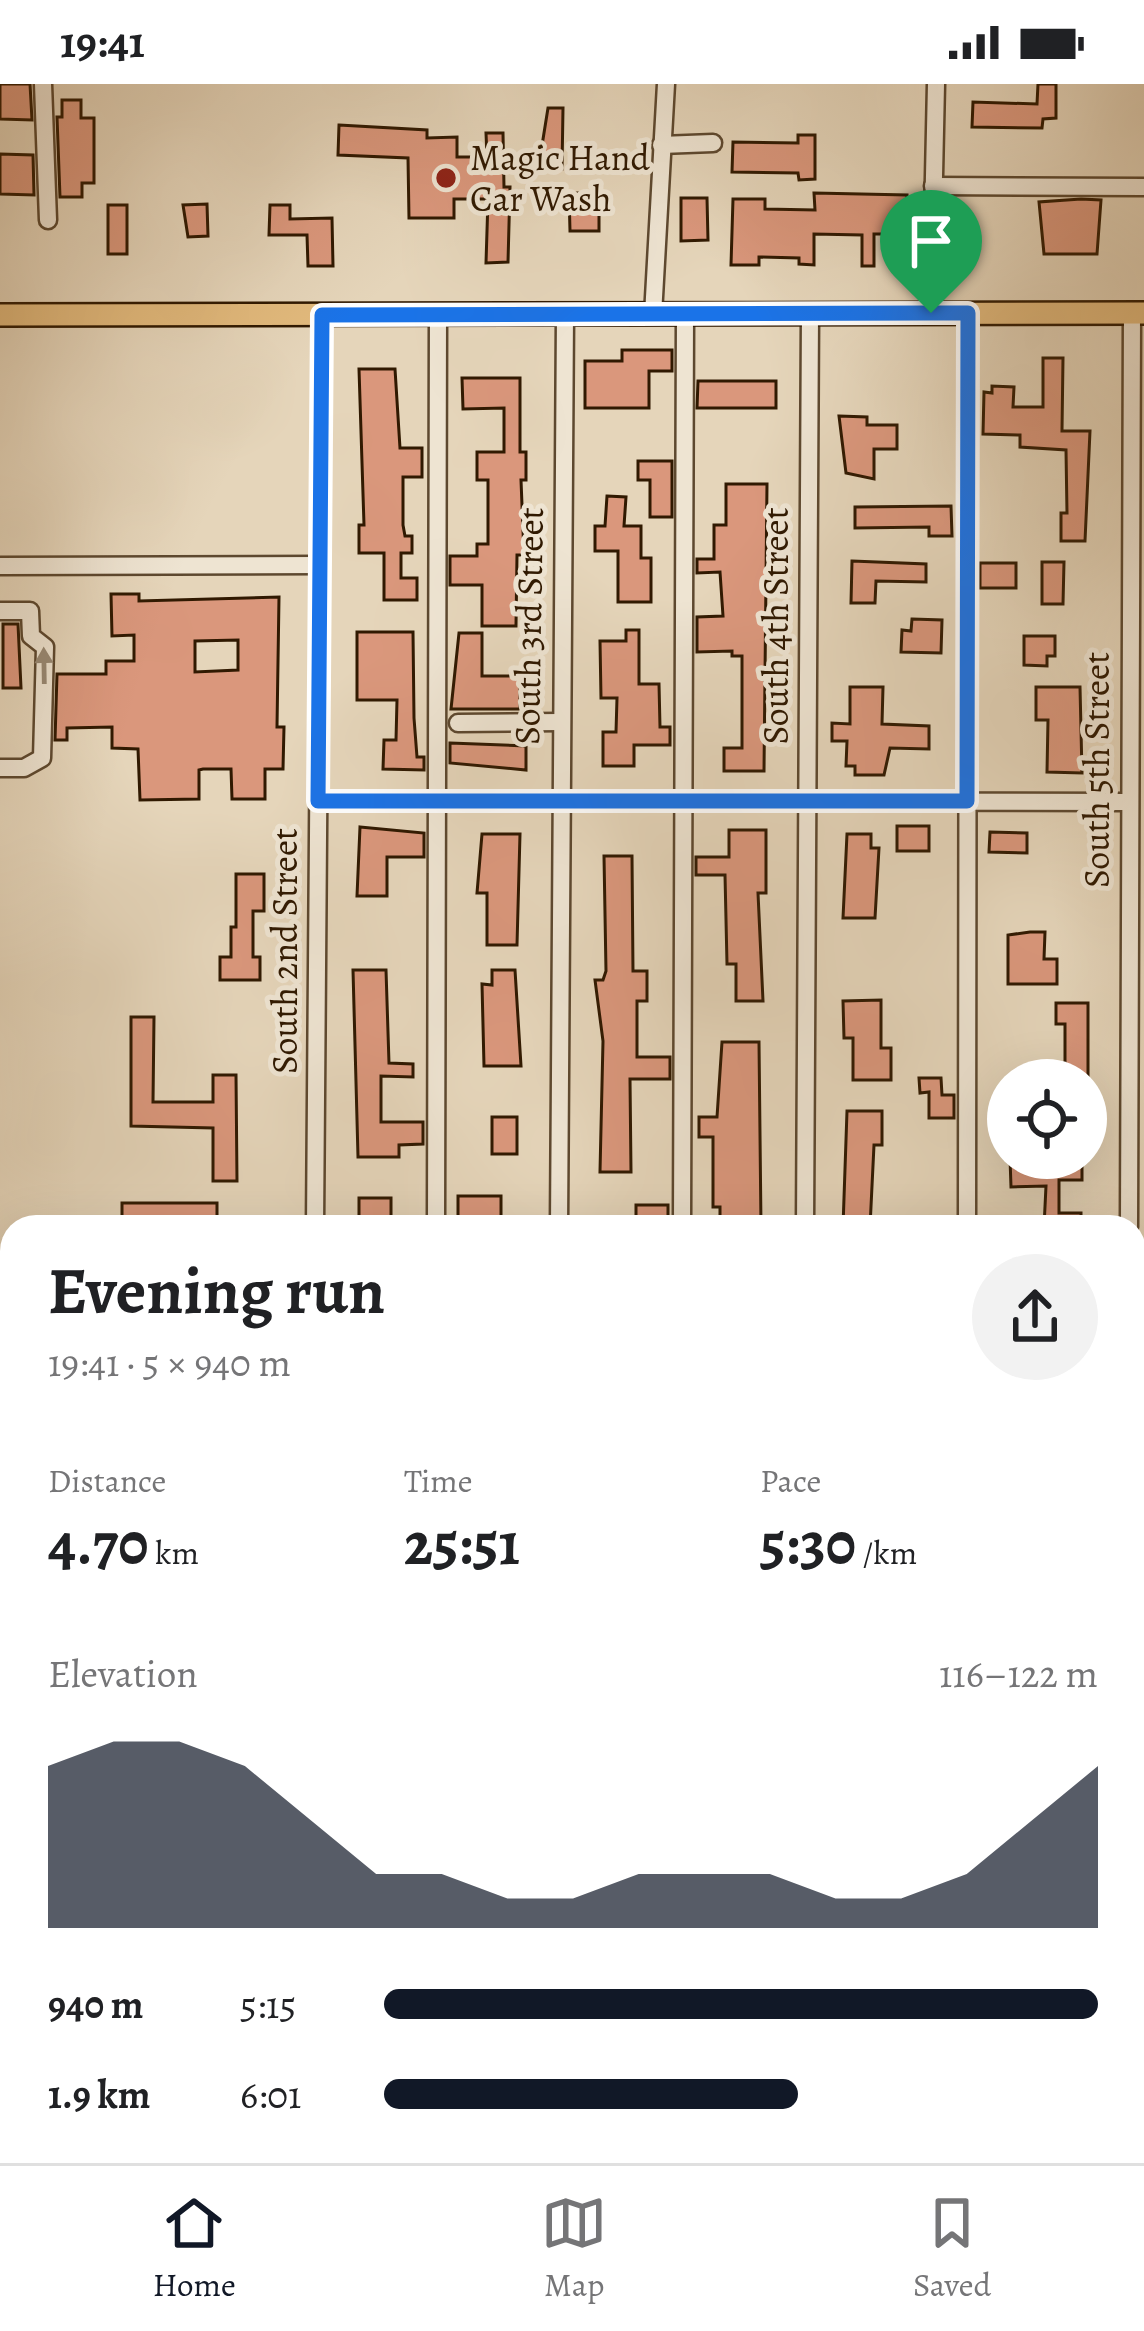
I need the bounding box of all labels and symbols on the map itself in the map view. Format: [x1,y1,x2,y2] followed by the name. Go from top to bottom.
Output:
[470,133,650,223] place label: Magic Hand Car Wash
[433,165,459,191] marker: Magic Hand Car Wash
[880,190,982,313] pin
[502,507,555,745] street label: South 3rd Street
[751,507,800,745] street label: South 4th Street
[34,647,53,685] one-way arrow
[1072,652,1121,888] street label: South 5th Street
[260,828,309,1074] street label: South 2nd Street

